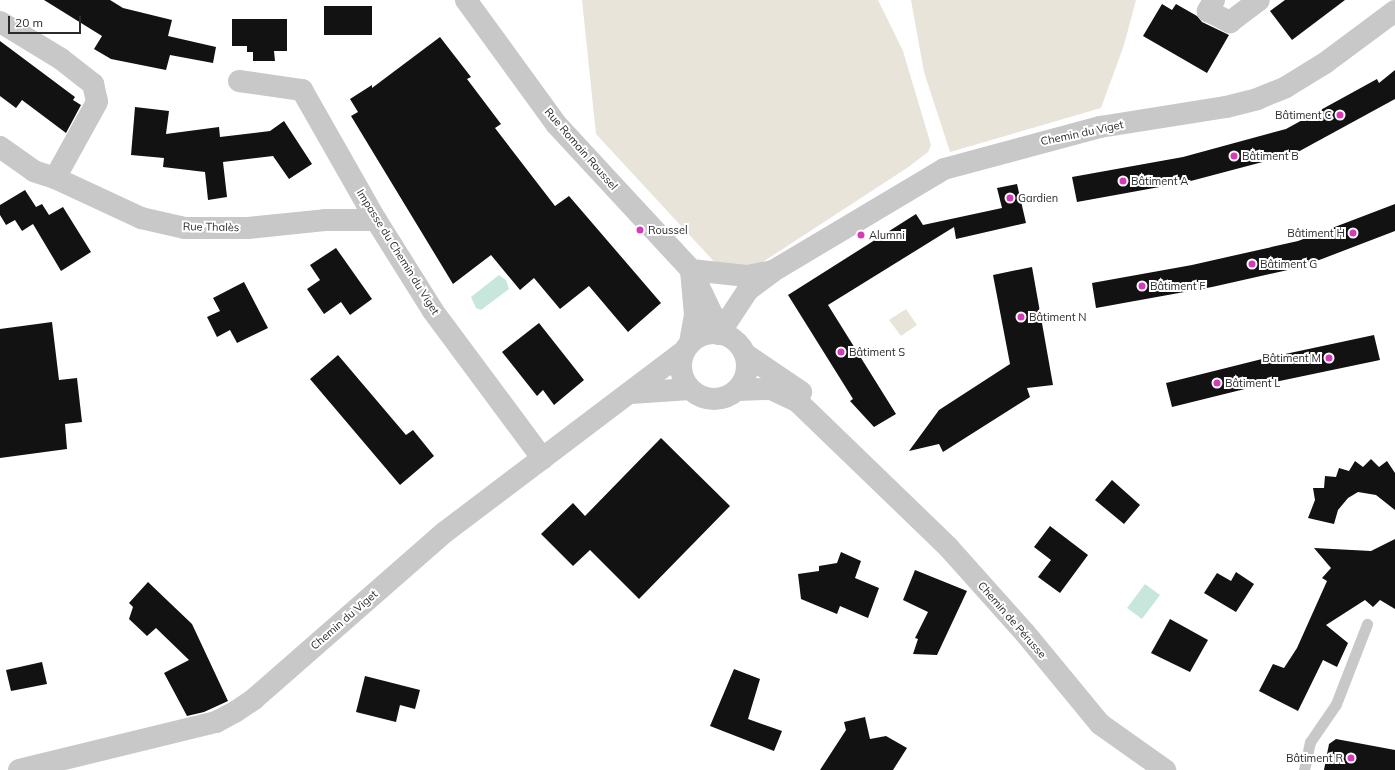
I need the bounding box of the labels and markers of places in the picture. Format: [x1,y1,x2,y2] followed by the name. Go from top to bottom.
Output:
[1275,108,1332,122] place label: Bâtiment C
[1335,110,1345,120] marker: Bâtiment C
[1242,149,1299,163] place label: Bâtiment B
[1229,151,1239,161] marker: Bâtiment B
[1131,174,1188,188] place label: Bâtiment A
[1118,176,1128,186] marker: Bâtiment A
[1018,191,1058,205] place label: Gardien
[1005,193,1015,203] marker: Gardien
[648,223,688,237] place label: Roussel
[635,225,645,235] marker: Roussel
[1287,226,1345,240] place label: Bâtiment H
[869,228,905,242] place label: Alumni
[1348,228,1358,238] marker: Bâtiment H
[856,230,866,240] marker: Alumni
[1260,257,1317,271] place label: Bâtiment G
[1247,259,1257,269] marker: Bâtiment G
[1150,279,1206,293] place label: Bâtiment F
[1137,281,1147,291] marker: Bâtiment F
[1029,310,1087,324] place label: Bâtiment N
[1016,312,1026,322] marker: Bâtiment N
[849,345,905,359] place label: Bâtiment S
[836,347,846,357] marker: Bâtiment S
[1262,351,1321,365] place label: Bâtiment M
[1324,353,1334,363] marker: Bâtiment M
[1225,376,1280,390] place label: Bâtiment L
[1212,378,1222,388] marker: Bâtiment L
[1286,751,1343,765] place label: Bâtiment R
[1346,753,1356,763] marker: Bâtiment R

